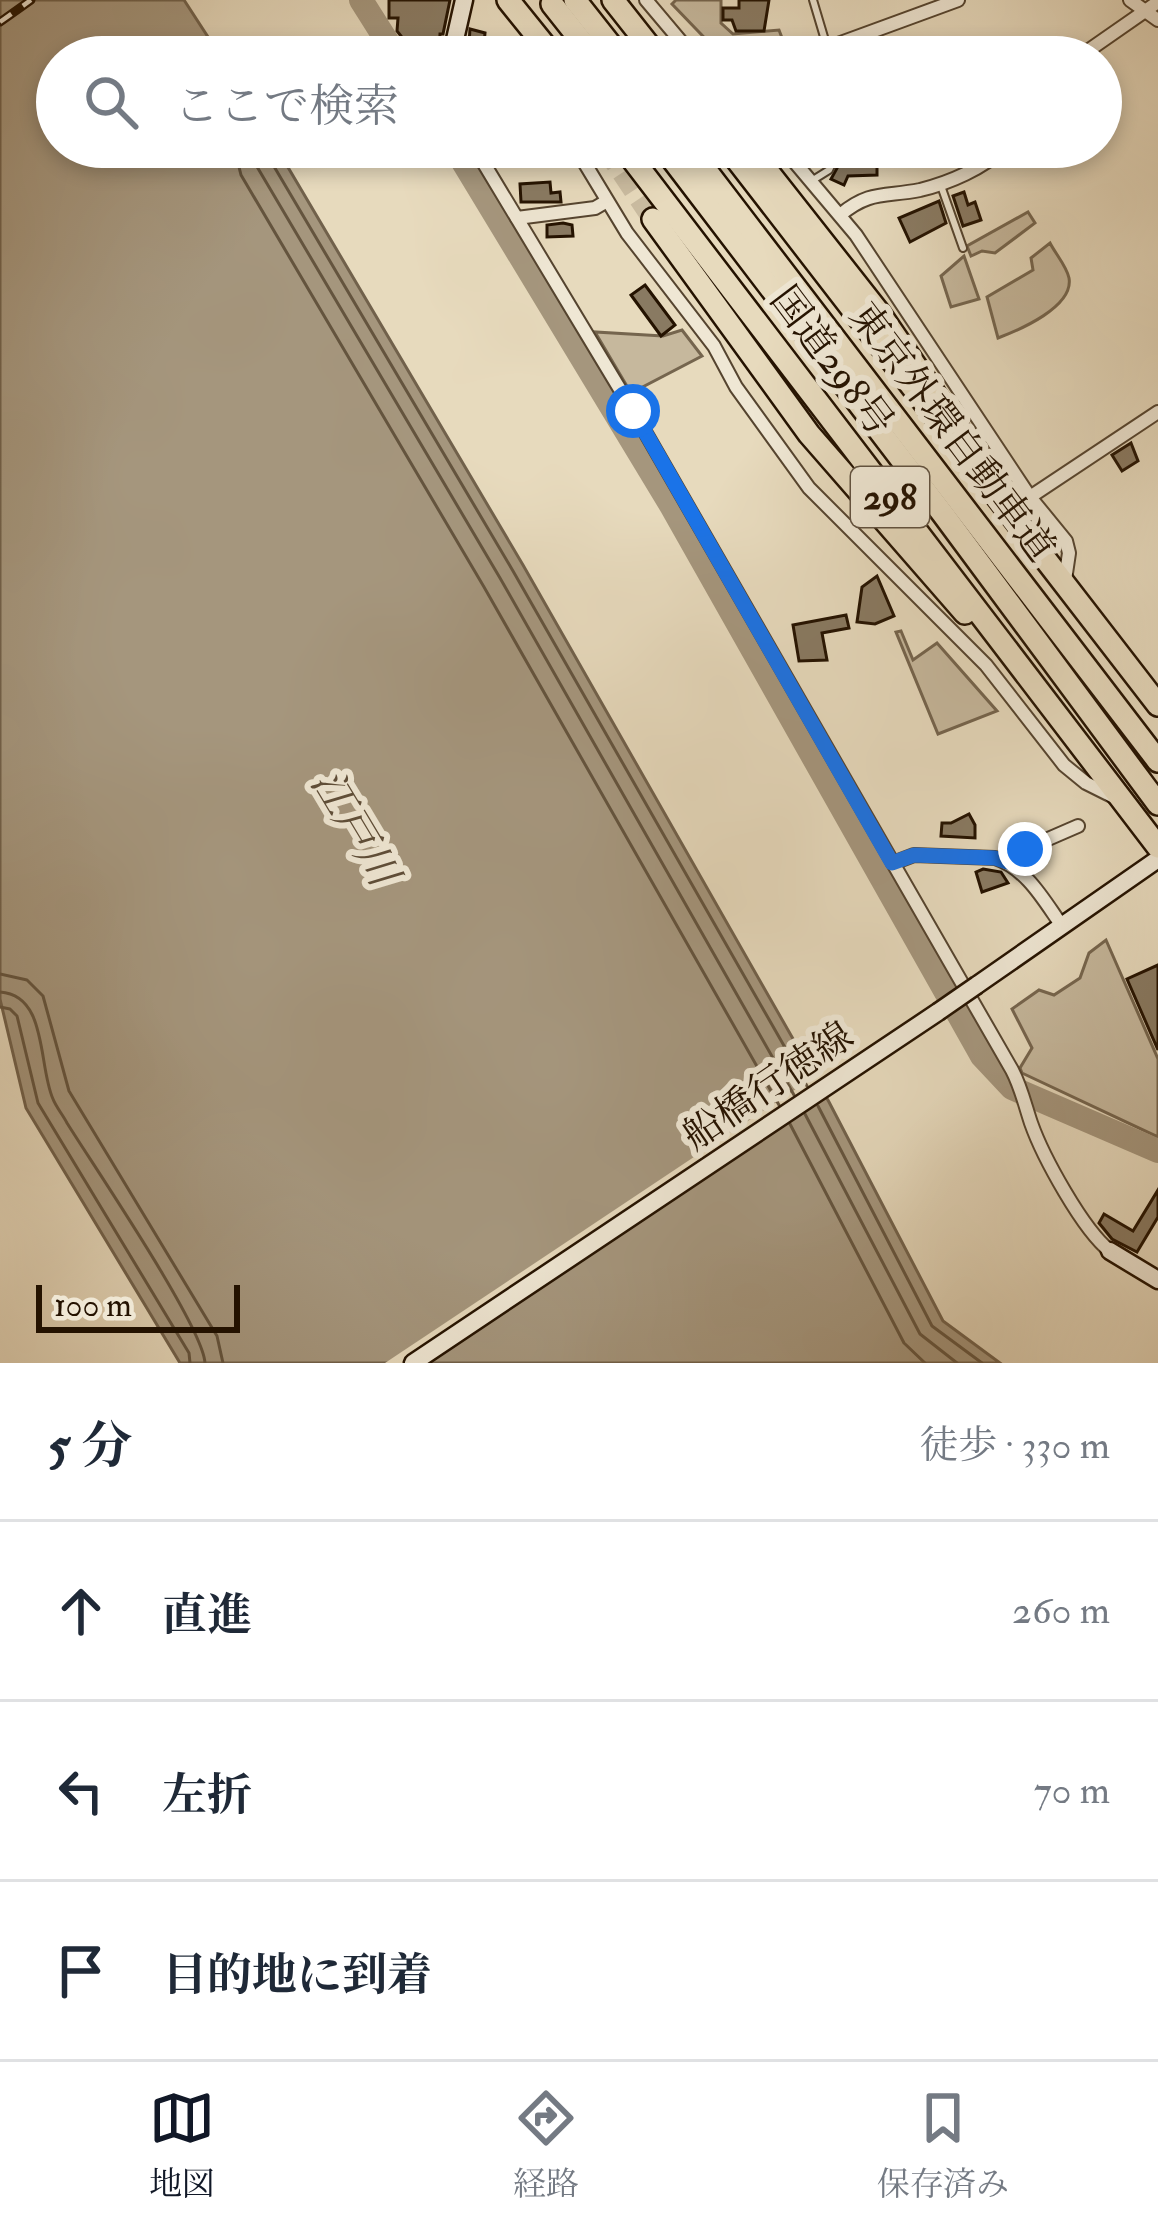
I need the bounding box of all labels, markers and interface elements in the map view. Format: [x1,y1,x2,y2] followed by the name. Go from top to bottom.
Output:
[36,36,1122,168] search box
[78,69,144,135] icon: search
[174,79,399,135] text: ここで検索
[760,276,904,446] street label: 国道298号
[839,293,1065,571] street label: 東京外環自動車道
[606,384,660,438] route start
[851,467,929,527] road number: 298
[299,761,411,899] water label: 江戸川
[998,822,1052,876] route end
[673,1011,863,1161] street label: 船橋行徳線
[36,1279,240,1332] scale bar
[54,1285,132,1326] text: 100 m
[48,1415,132,1479] text: 5 分
[920,1421,1110,1470] text: 徒歩 · 330 m
[48,1578,114,1644] icon: ahead
[1012,1586,1110,1635] text: 260 m
[162,1588,252,1644] text: 直進
[48,1758,114,1824] icon: left
[1034,1766,1110,1815] text: 70 m
[162,1768,252,1824] text: 左折
[48,1938,114,2004] icon: arrive
[162,1948,432,2004] text: 目的地に到着
[149,2085,215,2205] tab: 地図
[513,2085,579,2205] tab: 経路
[877,2085,1009,2205] tab: 保存済み

